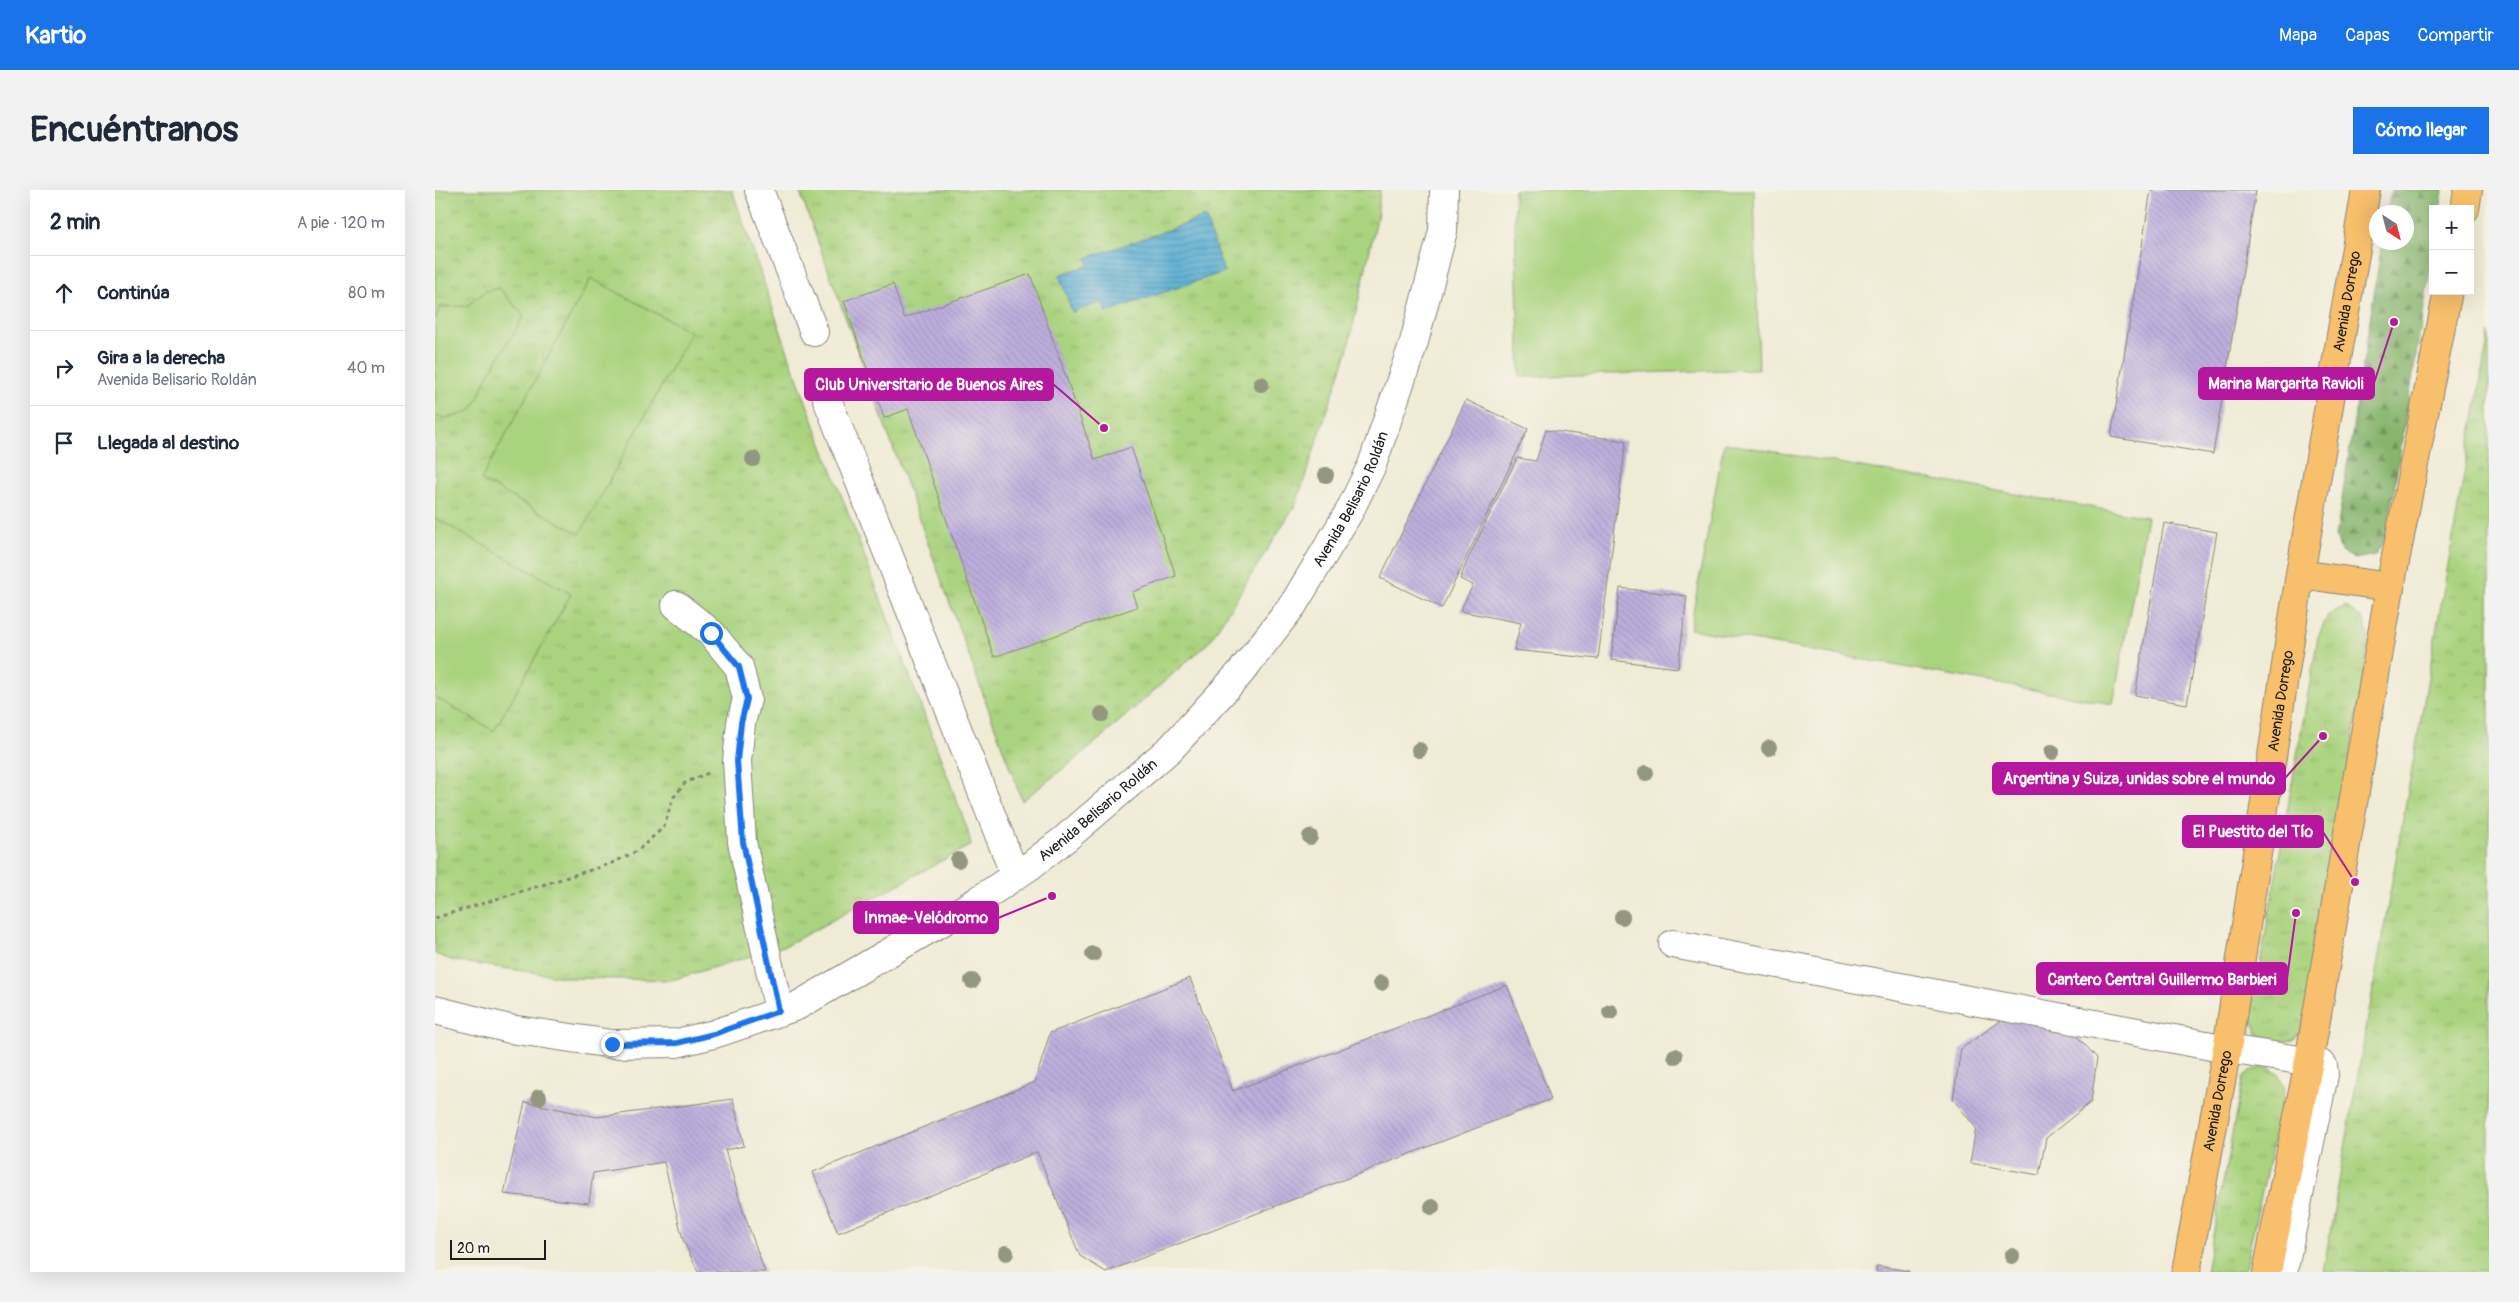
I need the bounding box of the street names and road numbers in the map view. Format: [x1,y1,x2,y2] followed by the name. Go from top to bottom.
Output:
[2329,249,2365,353] street label: Avenida Dorrego
[1309,429,1393,571] street label: Avenida Belisario Roldán
[2264,649,2298,753] street label: Avenida Dorrego
[1035,755,1162,866] street label: Avenida Belisario Roldán
[2199,1049,2237,1153] street label: Avenida Dorrego

